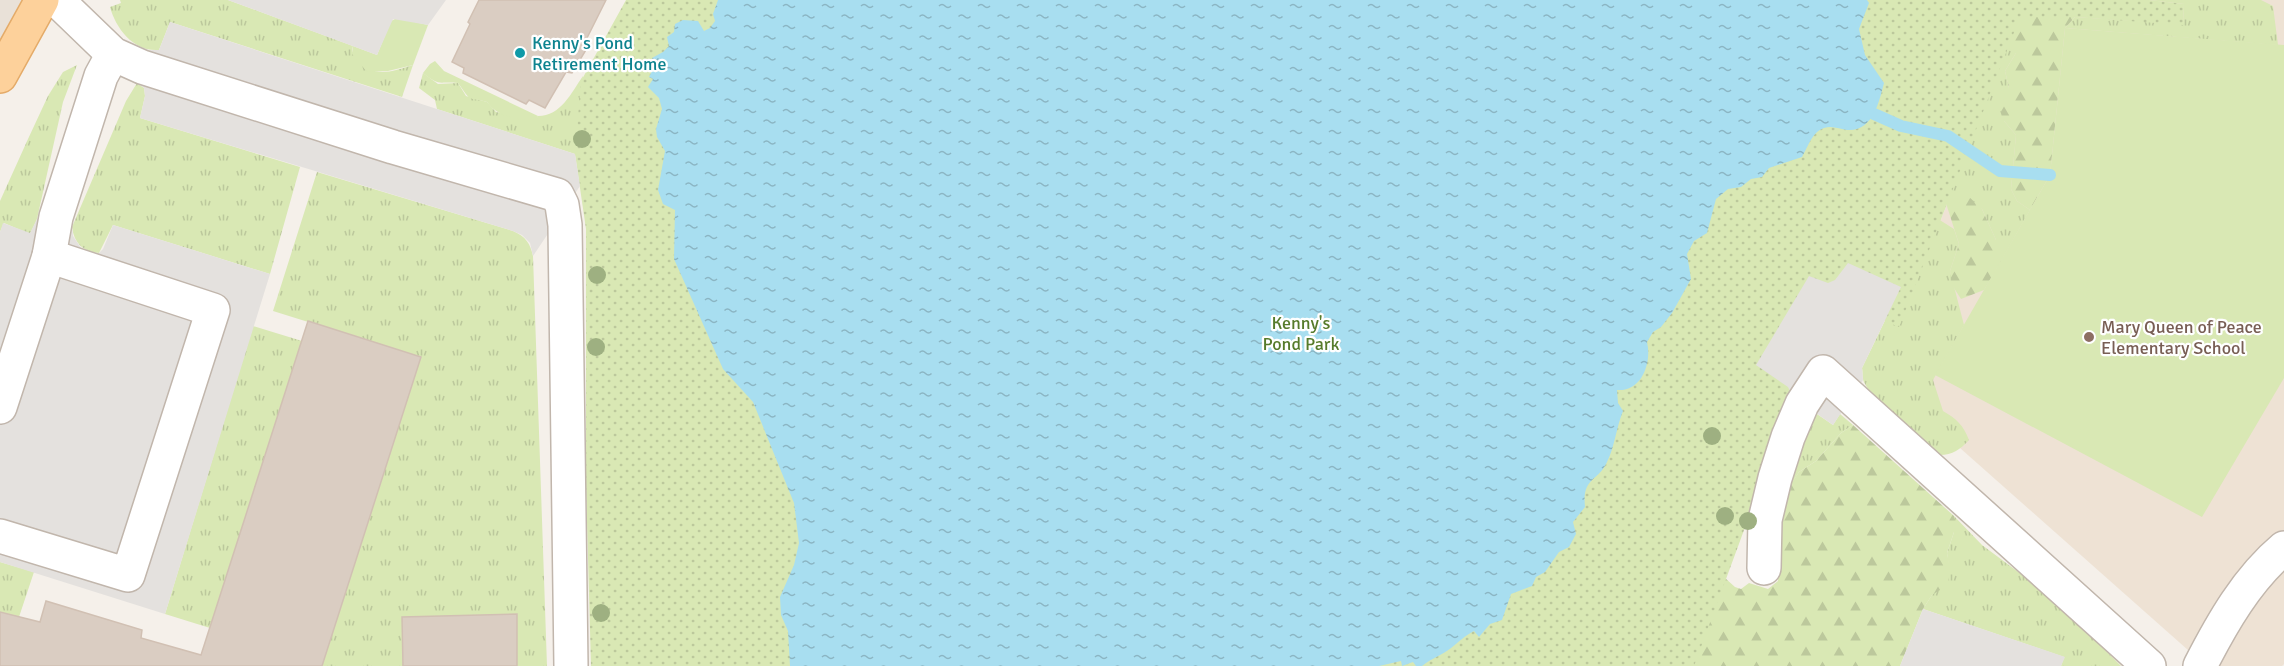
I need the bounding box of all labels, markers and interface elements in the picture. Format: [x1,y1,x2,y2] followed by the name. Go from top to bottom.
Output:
[532,32,666,75] place label: Kenny's Pond Retirement Home
[513,46,527,60] marker: Kenny's Pond Retirement Home
[1263,312,1340,355] park label: Kenny's Pond Park
[2101,316,2262,359] place label: Mary Queen of Peace Elementary School
[2082,330,2096,344] marker: Mary Queen of Peace Elementary School

